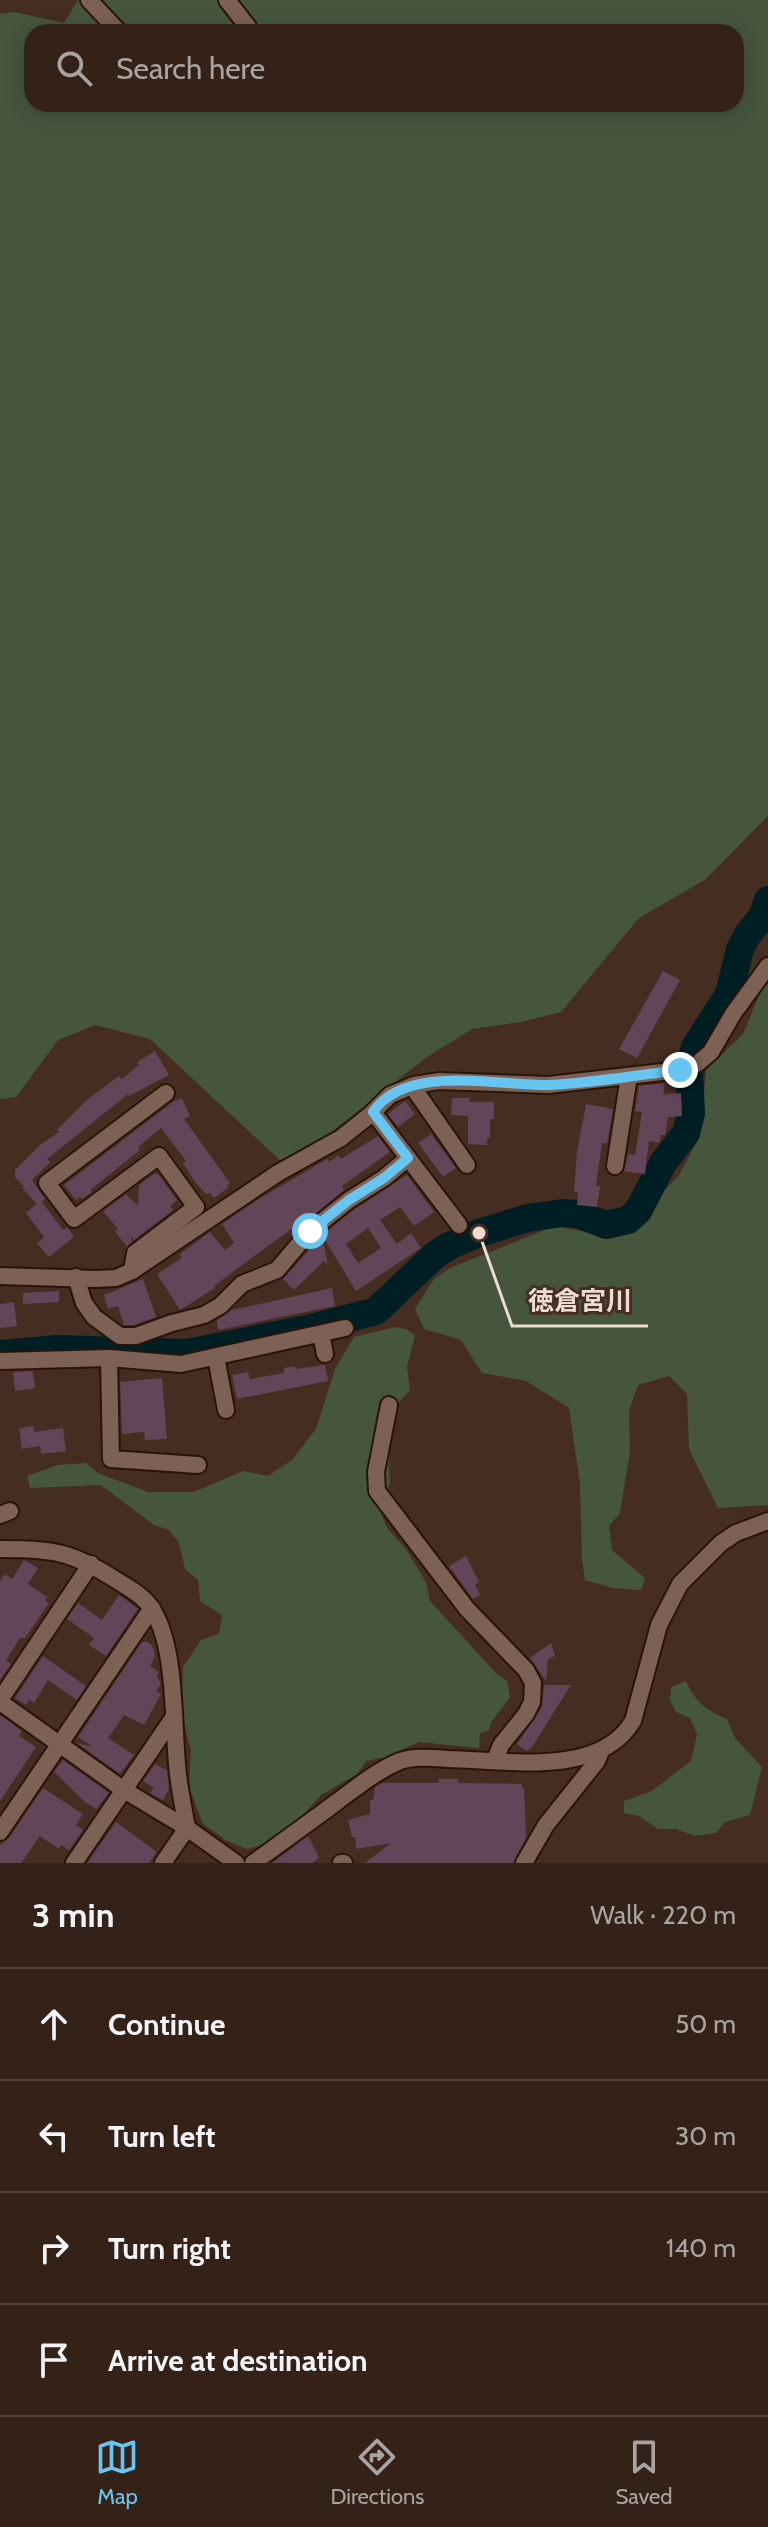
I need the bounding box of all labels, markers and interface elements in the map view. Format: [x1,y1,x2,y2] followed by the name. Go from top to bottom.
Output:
[24,24,744,112] search box
[52,46,96,90] icon: search
[116,50,265,87] text: Search here
[662,1052,698,1088] route end
[292,1213,328,1249] route start
[512,1276,648,1326] callout: 徳倉宮川
[528,1285,632,1317] text: 徳倉宮川
[32,1894,114,1936] text: 3 min
[590,1899,736,1931] text: Walk · 220 m
[32,2002,76,2046] icon: ahead
[108,2006,225,2043] text: Continue
[675,2008,736,2040] text: 50 m
[32,2114,76,2158] icon: left
[108,2118,216,2155] text: Turn left
[675,2120,736,2152] text: 30 m
[32,2226,76,2270] icon: right
[108,2230,231,2267] text: Turn right
[666,2232,736,2264] text: 140 m
[32,2338,76,2382] icon: arrive
[108,2342,368,2379] text: Arrive at destination
[95,2435,139,2510] tab: Map
[330,2435,424,2510] tab: Directions
[615,2435,673,2510] tab: Saved

